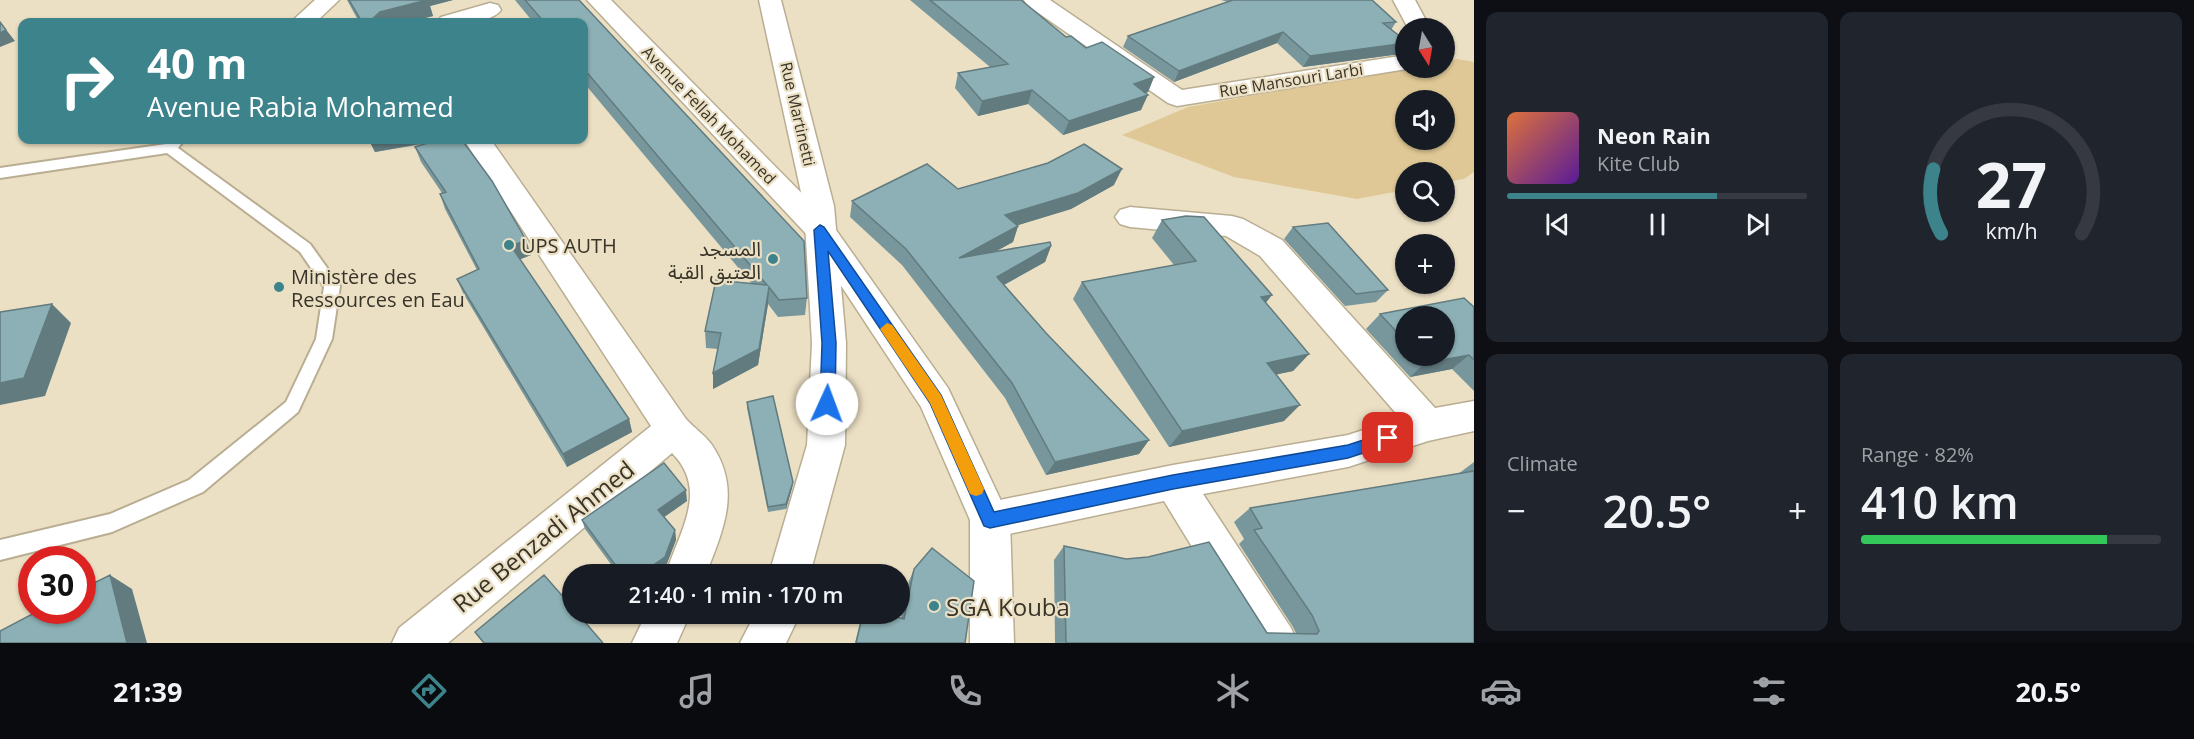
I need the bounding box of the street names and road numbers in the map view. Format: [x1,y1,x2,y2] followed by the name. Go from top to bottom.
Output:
[637,41,781,189] street label: Avenue Fellah Mohamed
[1218,58,1364,102] street label: Rue Mansouri Larbi
[775,60,821,168] street label: Rue Martinetti
[445,452,641,620] street label: Rue Benzadi Ahmed

